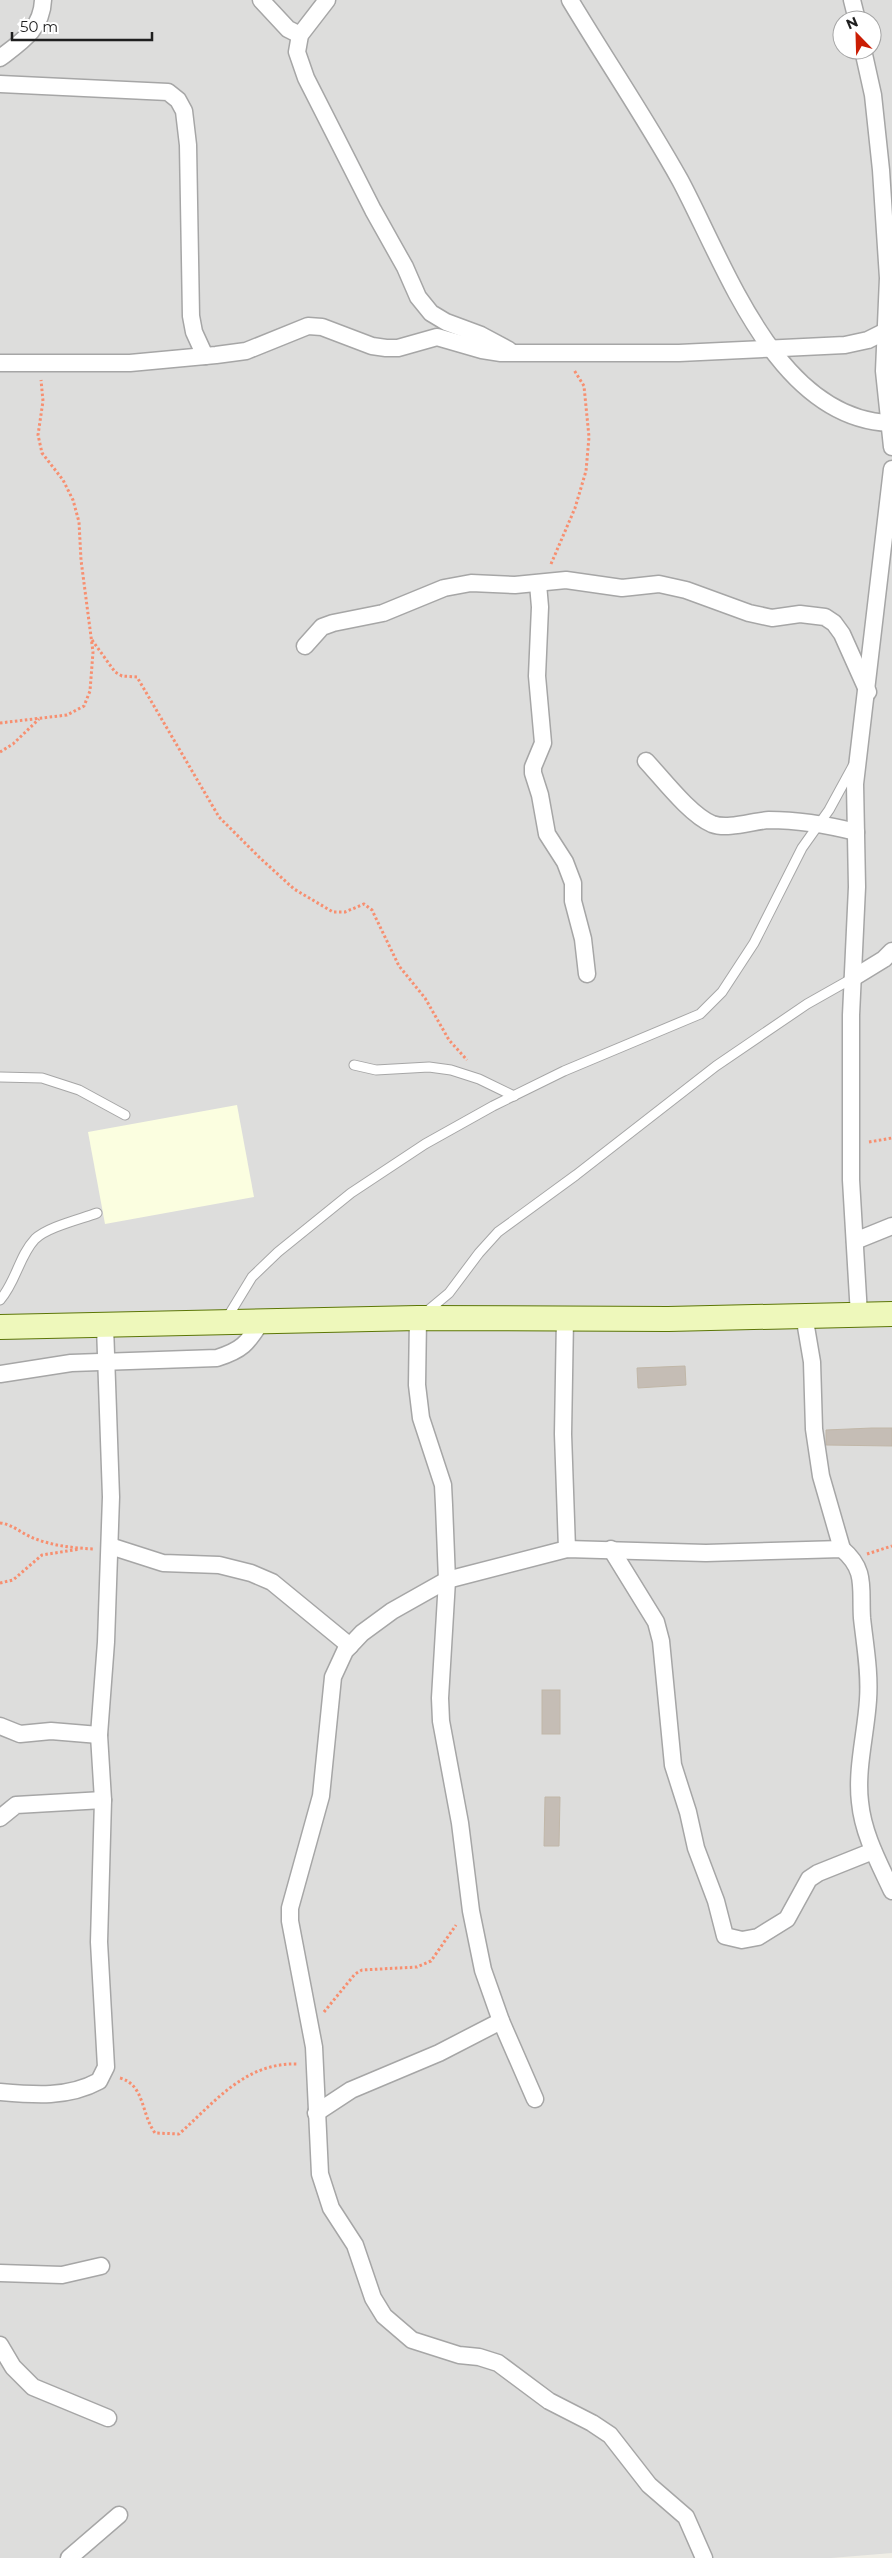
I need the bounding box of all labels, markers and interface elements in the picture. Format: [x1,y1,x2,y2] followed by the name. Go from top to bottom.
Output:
[12,10,152,42] scale bar
[832,10,882,60] north arrow
[843,13,861,34] text: N
[20,17,58,36] text: 50 m

